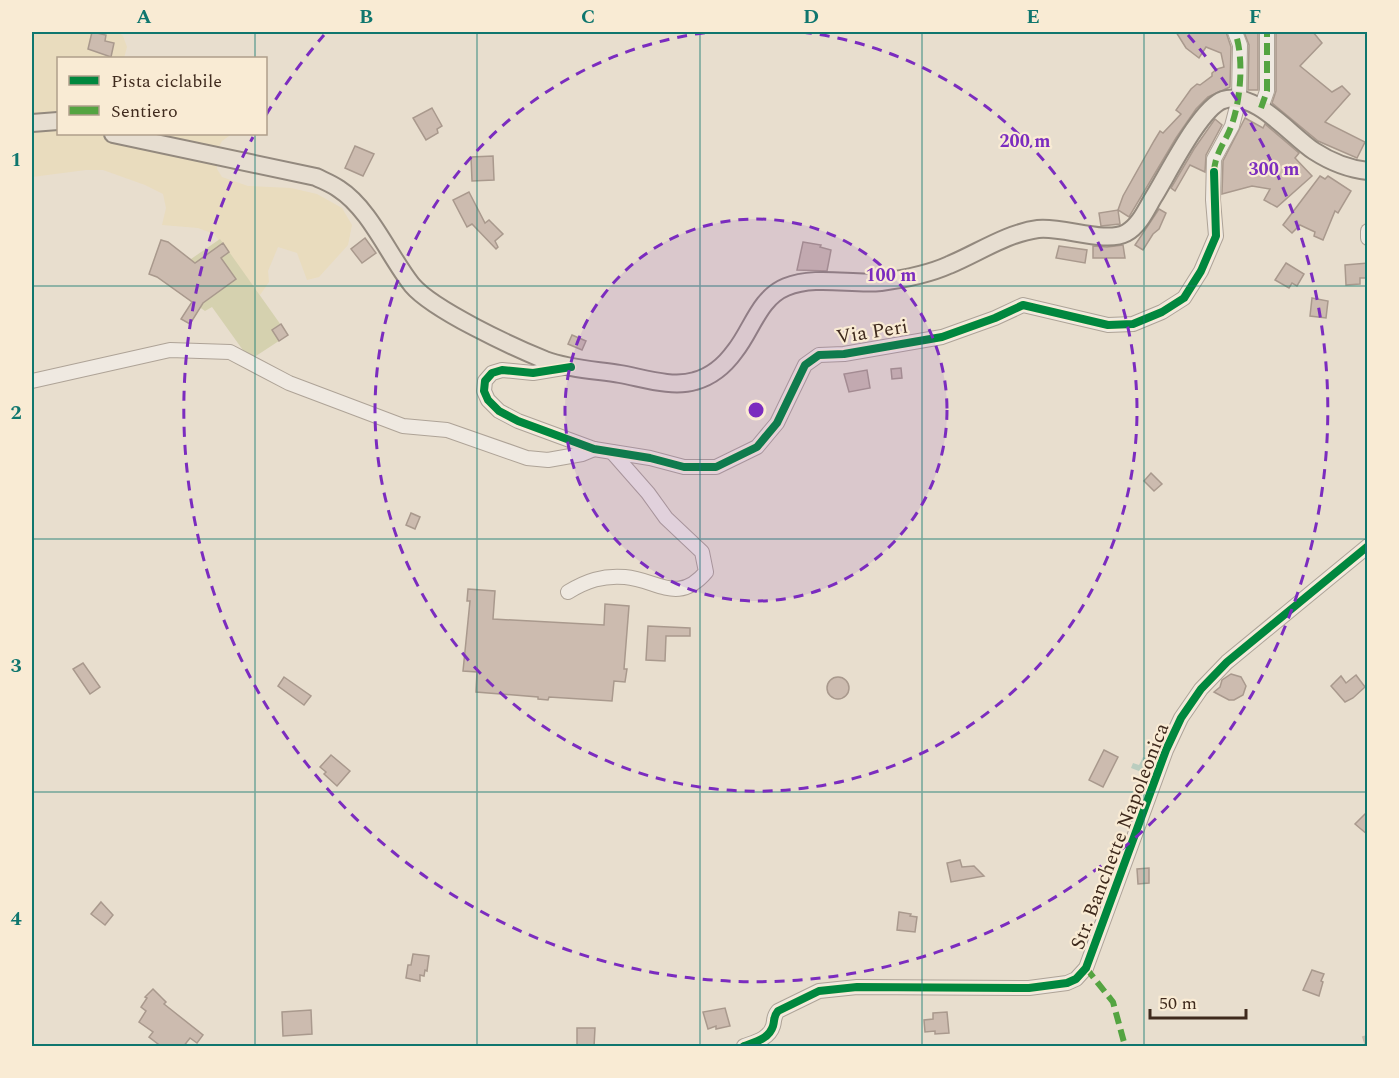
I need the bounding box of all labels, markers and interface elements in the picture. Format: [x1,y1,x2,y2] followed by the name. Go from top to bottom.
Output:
[136,2,152,32] text: A
[359,2,373,32] text: B
[581,2,595,32] text: C
[803,2,819,32] text: D
[1026,2,1040,32] text: E
[1249,2,1261,32] text: F
[57,57,267,135] legend
[111,68,222,95] text: Pista ciclabile
[111,98,178,125] text: Sentiero
[999,128,1051,155] text: 200 m
[10,145,22,175] text: 1
[1248,156,1300,183] text: 300 m
[865,262,917,289] text: 100 m
[834,312,910,352] street label: Via Peri
[10,398,22,428] text: 2
[746,400,766,420] centre of rings
[10,651,22,681] text: 3
[1063,718,1177,954] street label: Str. Banchette Napoleonica
[10,904,22,934] text: 4
[1150,982,1246,1020] scale bar
[1159,990,1197,1017] text: 50 m

